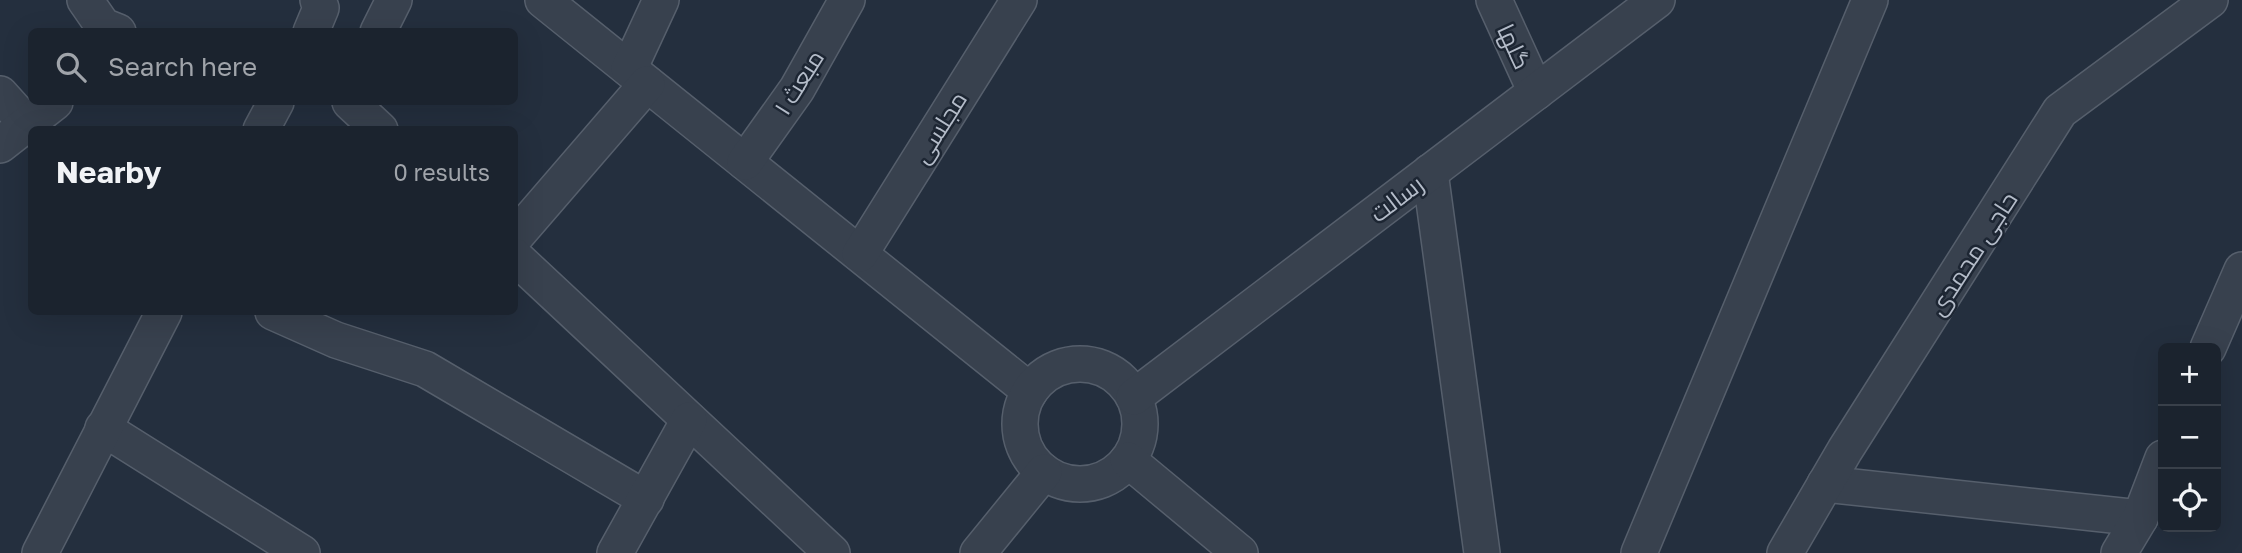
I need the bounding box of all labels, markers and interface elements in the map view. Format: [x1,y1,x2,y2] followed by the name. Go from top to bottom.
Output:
[1491,19,1538,74] street label: گلها
[28,28,518,105] search box
[767,44,829,120] street label: مبعث ۱
[52,48,90,86] icon: search
[108,51,257,82] text: Search here
[906,86,973,169] street label: مجلسی
[56,154,161,190] text: Nearby
[394,158,490,186] text: 0 results
[1364,169,1428,227] street label: رسالت
[1921,186,2023,321] street label: حاجی محمدی
[2158,343,2221,532] map controls
[2158,343,2221,406] button: +
[2158,406,2221,469] button: −
[2158,469,2221,532] button: locate

